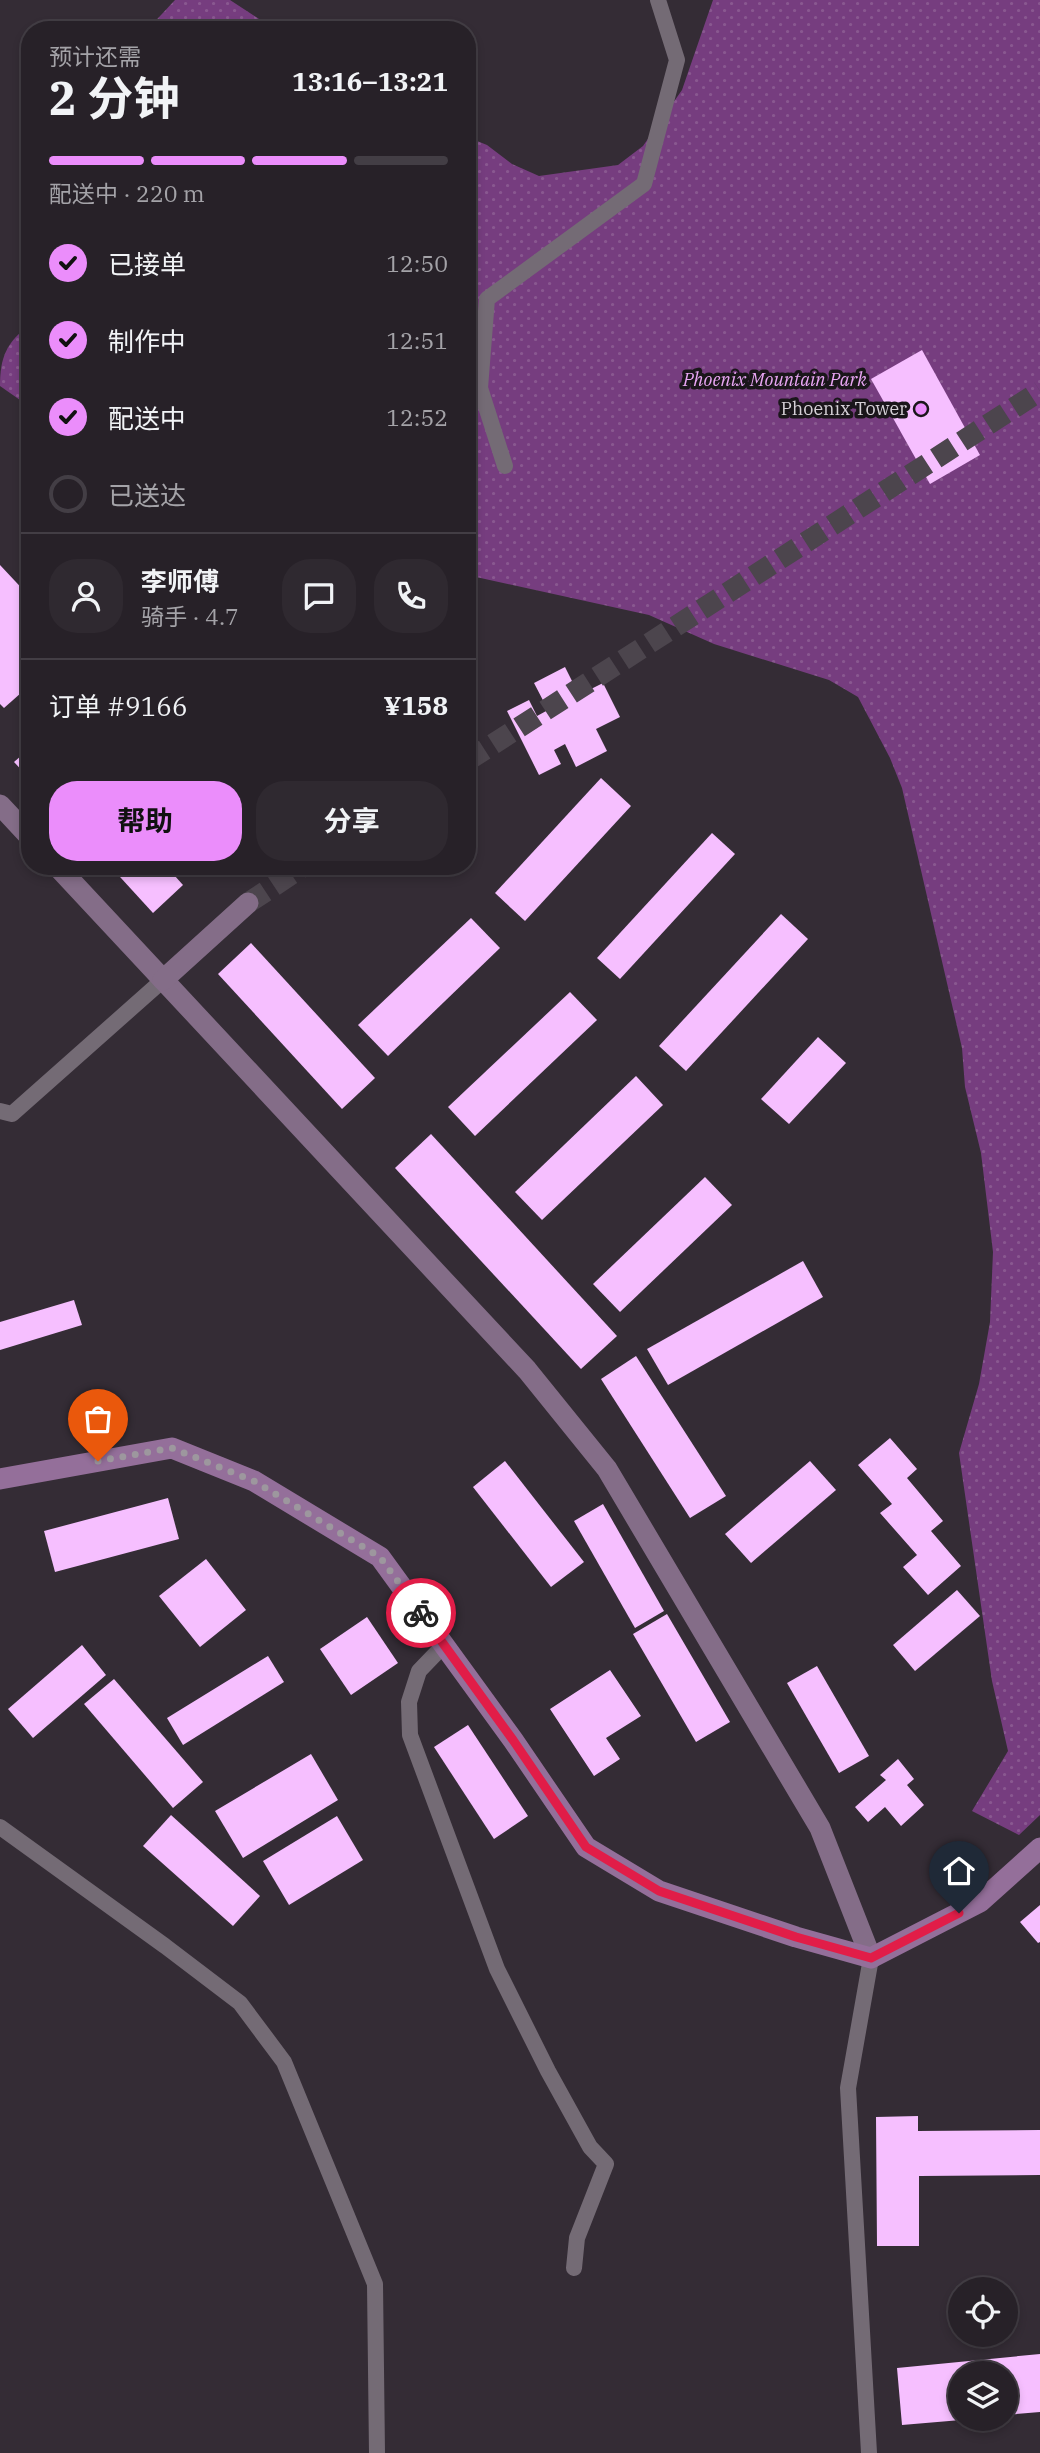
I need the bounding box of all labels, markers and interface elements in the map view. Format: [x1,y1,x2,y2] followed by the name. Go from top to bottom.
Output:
[49,41,141,71] text: 预计还需
[292,64,448,98] text: 13:16–13:21
[49,68,179,128] text: 2 分钟
[49,178,205,208] text: 配送中 · 220 m
[49,244,87,282] icon: check
[108,247,186,281] text: 已接单
[386,248,448,278] text: 12:50
[49,321,87,359] icon: check
[108,324,186,358] text: 制作中
[386,325,448,355] text: 12:51
[682,368,867,391] park label: Phoenix Mountain Park
[781,397,907,420] place label: Phoenix Tower
[49,398,87,436] icon: check
[108,401,186,435] text: 配送中
[913,401,929,417] marker: Phoenix Tower
[386,402,448,432] text: 12:52
[108,478,186,512] text: 已送达
[49,559,123,633] button: person
[282,559,356,633] button: chat
[374,559,448,633] button: phone
[141,564,219,598] text: 李师傅
[141,601,239,631] text: 骑手 · 4.7
[383,688,448,722] text: ¥158
[49,689,188,723] text: 订单 #9166
[49,781,242,861] button: 帮助
[256,781,448,861] button: 分享
[68,1389,128,1461] pin
[79,1400,117,1438] icon: bag
[386,1578,456,1648] courier
[402,1594,440,1632] icon: bike
[929,1841,989,1913] pin
[940,1852,978,1890] icon: home
[948,2277,1018,2431] map controls
[948,2277,1018,2347] button: locate
[948,2361,1018,2431] button: layers

